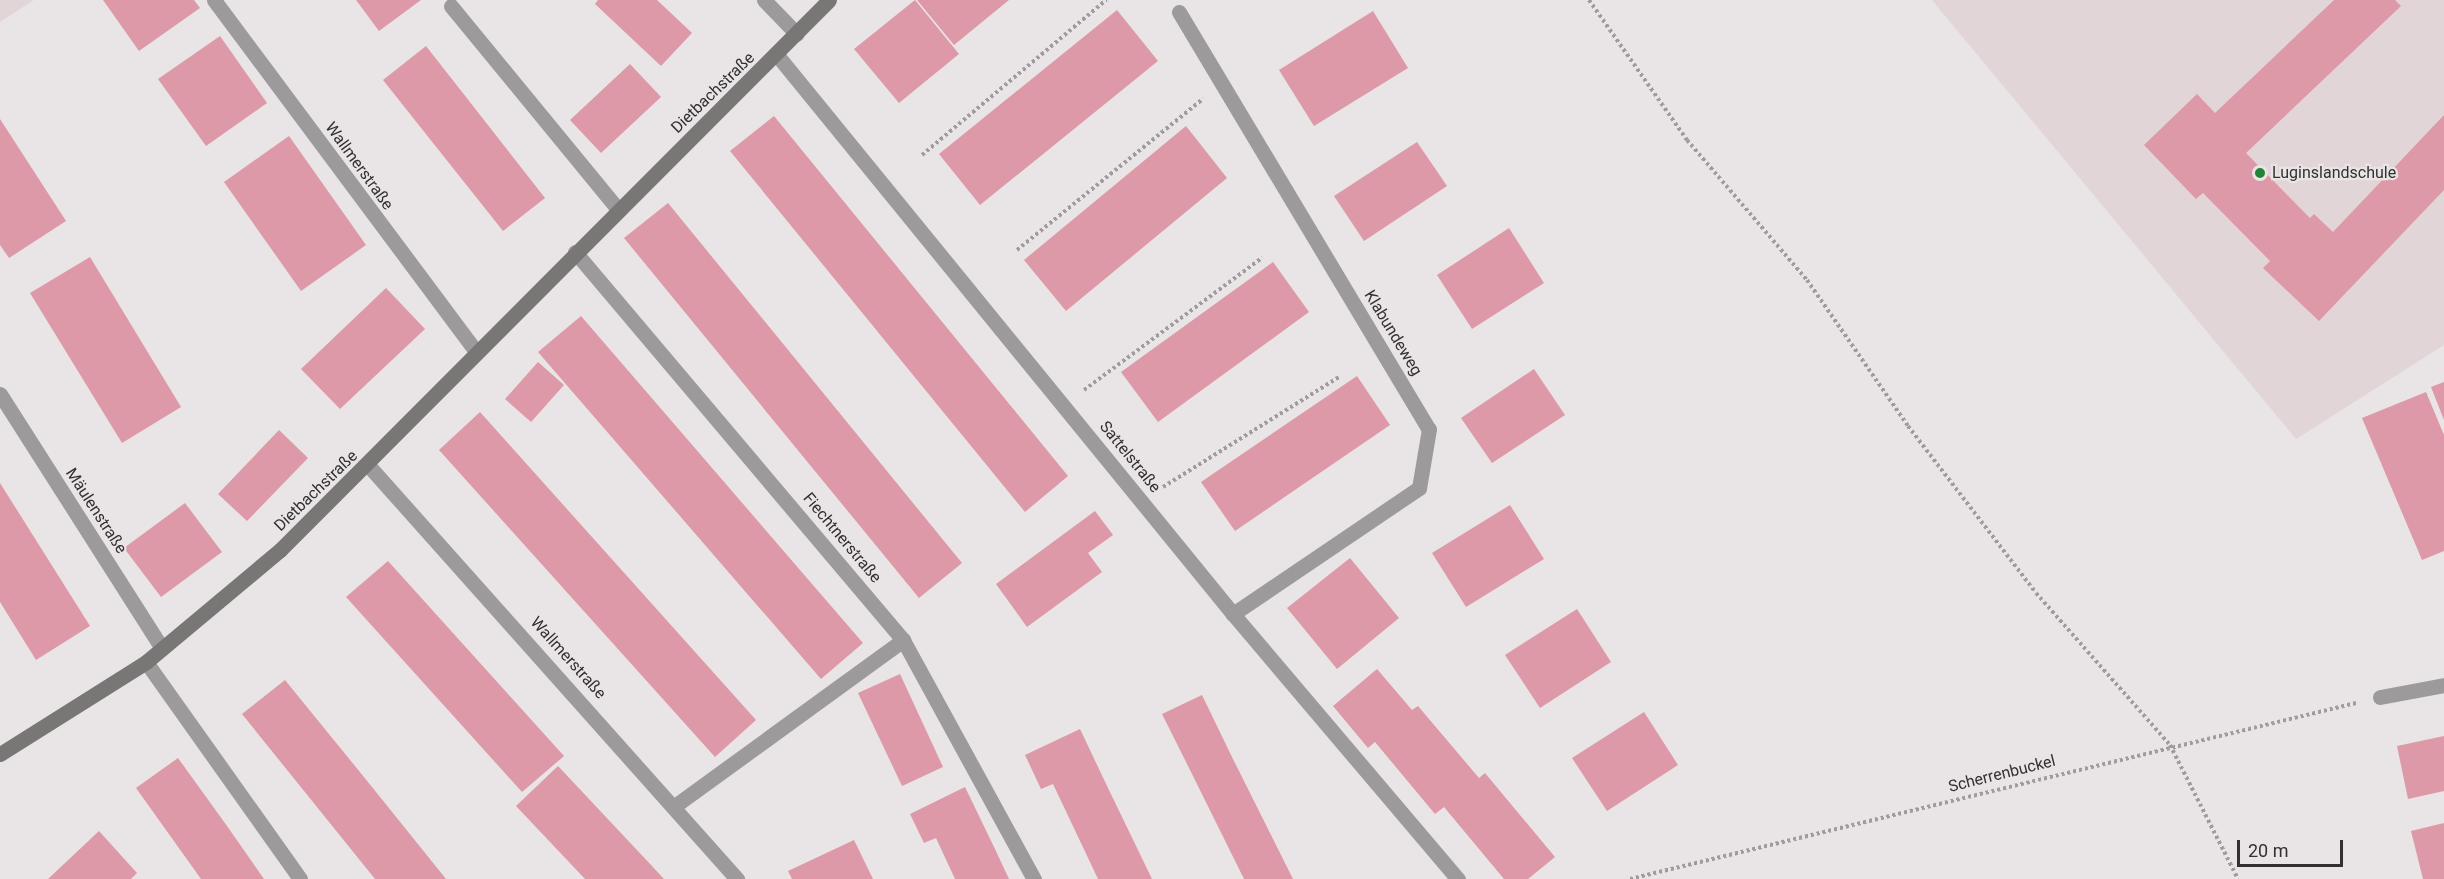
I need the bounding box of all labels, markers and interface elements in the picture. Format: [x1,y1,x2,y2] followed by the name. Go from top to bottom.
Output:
[667,48,759,138] street label: Dietbachstraße
[321,118,397,214] street label: Wallmerstraße
[2272,163,2396,183] place label: Luginslandschule
[2253,166,2267,180] marker: Luginslandschule
[1360,287,1426,379] street label: Klabundeweg
[1095,417,1165,497] street label: Sattelstraße
[270,446,362,536] street label: Dietbachstraße
[61,465,131,557] street label: Mäulenstraße
[799,489,885,587] street label: Fiechtnerstraße
[526,613,610,703] street label: Wallmerstraße
[1946,751,2058,797] street label: Scherrenbuckel
[2240,828,2346,866] scale bar
[2248,840,2288,861] text: 20 m

